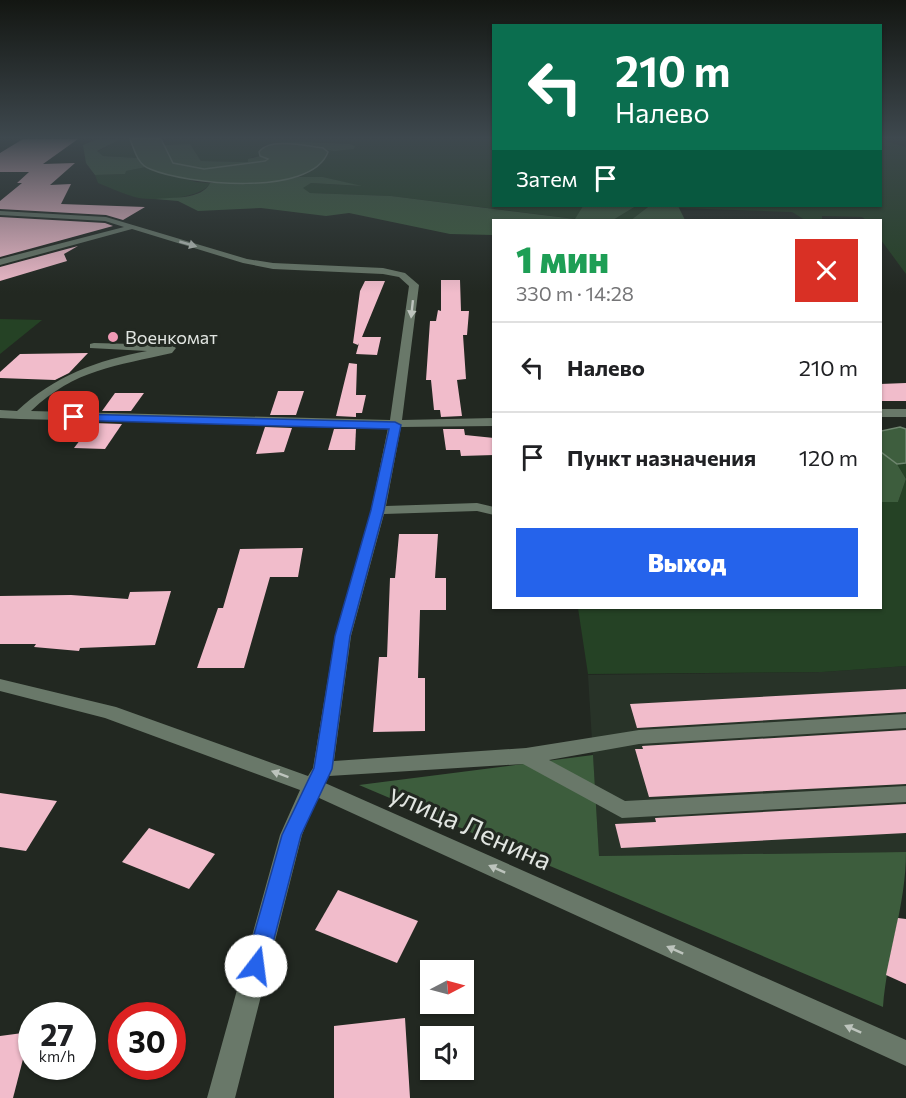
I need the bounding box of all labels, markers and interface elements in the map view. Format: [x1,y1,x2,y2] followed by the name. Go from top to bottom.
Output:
[615,44,730,96] text: 210 m
[516,48,594,126] icon: left
[615,96,710,129] text: Налево
[589,162,622,195] icon: arrive
[516,165,577,192] text: Затем
[516,236,609,280] text: 1 мин
[795,239,858,302] button: close
[179,240,197,249] one-way arrow
[516,281,634,305] text: 330 m · 14:28
[407,300,417,319] one-way arrow
[125,326,218,348] place label: Военкомат
[106,330,120,344] marker: Военкомат
[516,351,549,384] icon: left
[567,354,645,381] text: Налево
[799,354,858,381] text: 210 m
[48,391,99,442] pin
[57,400,90,433] icon: arrive
[516,441,549,474] icon: arrive
[567,444,756,471] text: Пункт назначения
[799,444,858,471] text: 120 m
[516,528,858,597] button: Выход
[271,768,289,778] one-way arrow
[385,776,557,876] street label: улица Ленина
[488,864,506,874] one-way arrow
[224,934,288,998] position arrow
[666,945,683,954] one-way arrow
[420,960,474,1014] north arrow
[420,960,474,1080] map controls
[108,1002,186,1080] speed limit sign: 30
[40,1015,74,1052] text: 27
[844,1025,861,1034] one-way arrow
[420,1026,474,1080] button: sound
[39,1047,75,1065] text: km/h

